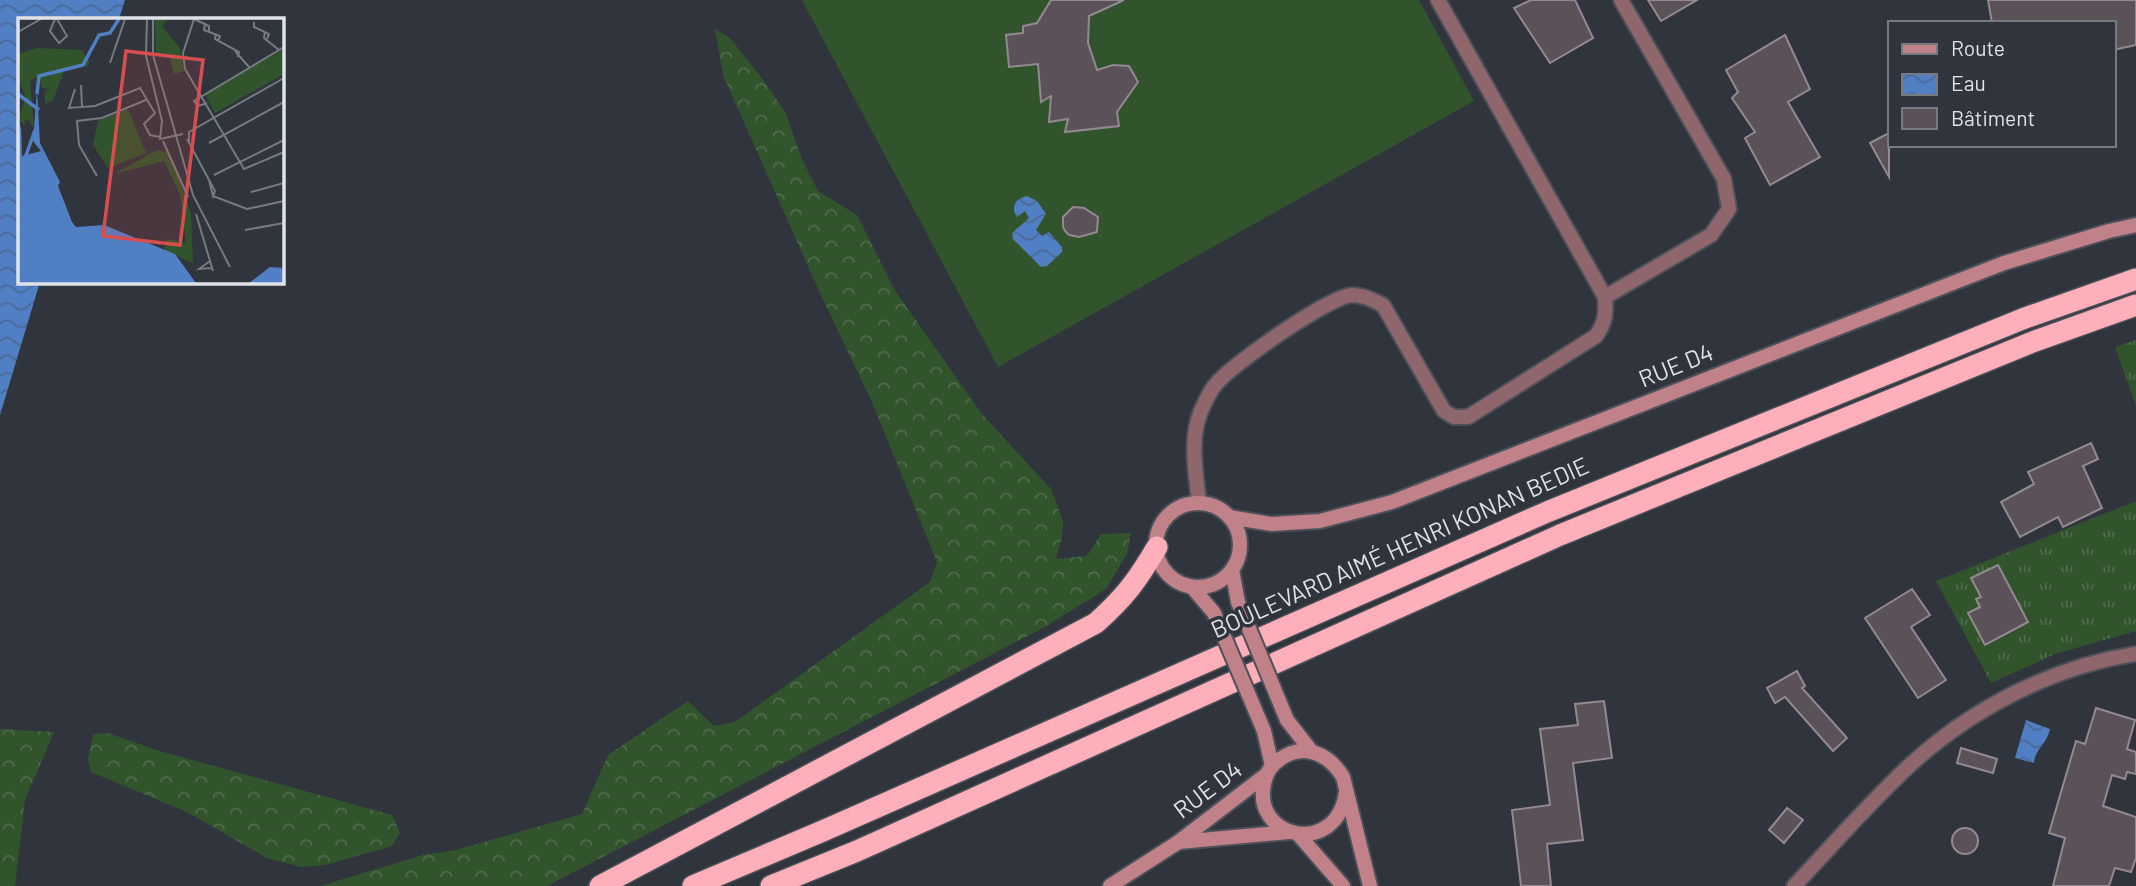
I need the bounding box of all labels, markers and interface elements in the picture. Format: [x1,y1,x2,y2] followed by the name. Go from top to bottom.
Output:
[18,18,284,284] inset map
[1888,21,2115,147] legend
[1951,35,2005,60] text: Route
[1951,70,1986,95] text: Eau
[1951,105,2035,130] text: Bâtiment
[1634,337,1717,393] street label: RUE D4
[1206,450,1593,643] street label: BOULEVARD AIMÉ HENRI KONAN BEDIE
[1167,754,1247,824] street label: RUE D4

